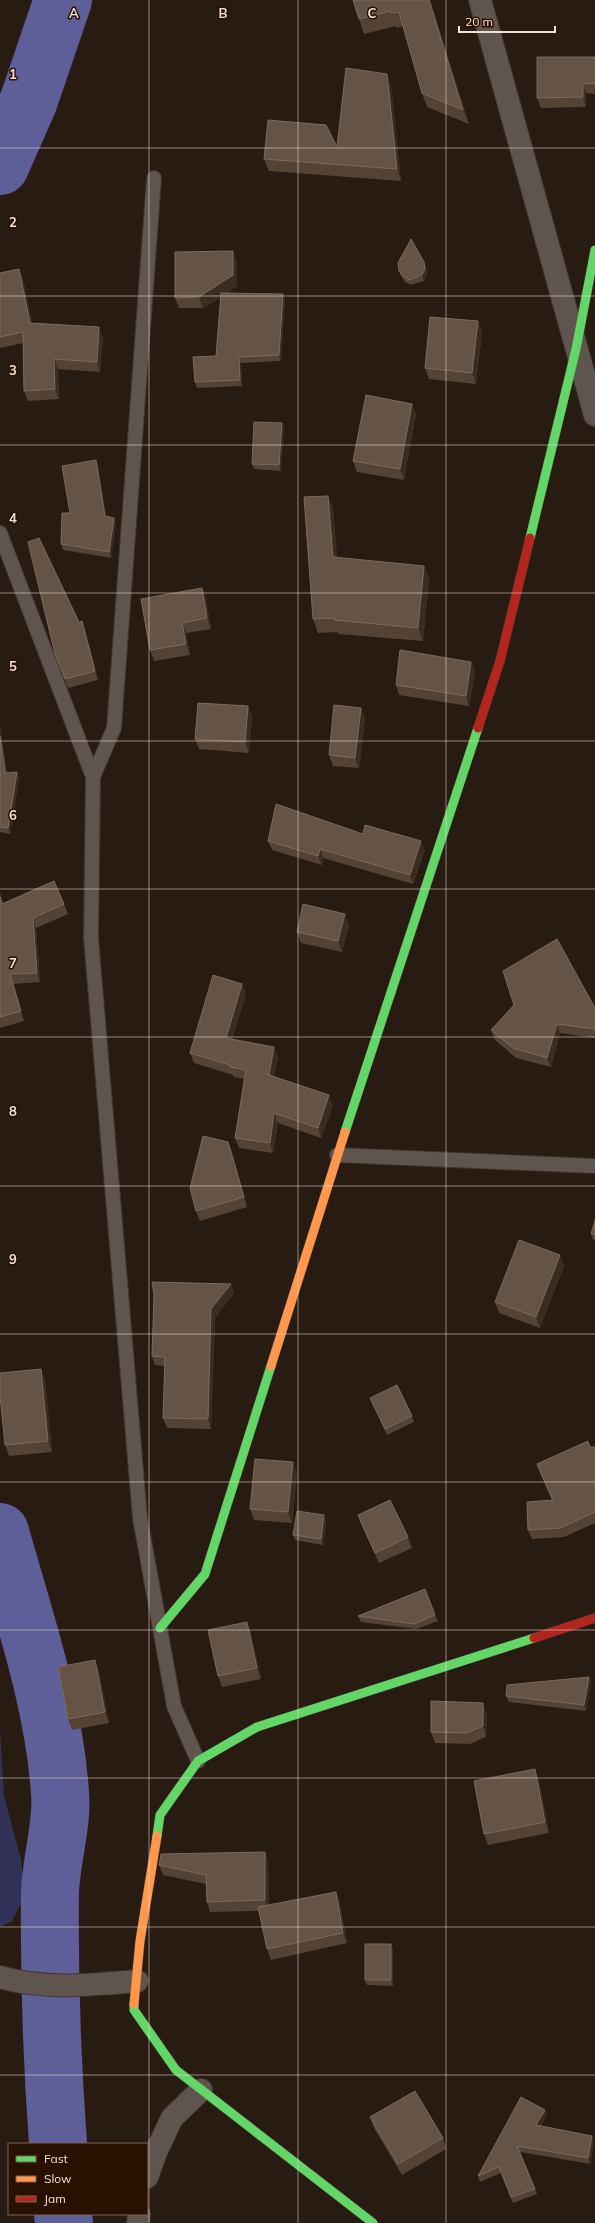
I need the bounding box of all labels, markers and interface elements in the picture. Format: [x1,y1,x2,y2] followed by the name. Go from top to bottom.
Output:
[69,5,79,21] text: A
[219,5,228,21] text: B
[368,5,377,21] text: C
[459,8,555,34] scale bar
[465,14,493,29] text: 20 m
[9,66,17,82] text: 1
[9,214,17,230] text: 2
[9,362,17,378] text: 3
[9,510,17,526] text: 4
[9,658,17,674] text: 5
[9,807,17,823] text: 6
[9,955,17,971] text: 7
[9,1103,17,1119] text: 8
[9,1251,17,1267] text: 9
[8,2143,148,2215] legend
[44,2151,68,2166] text: Fast
[44,2171,72,2186] text: Slow
[44,2191,66,2206] text: Jam

